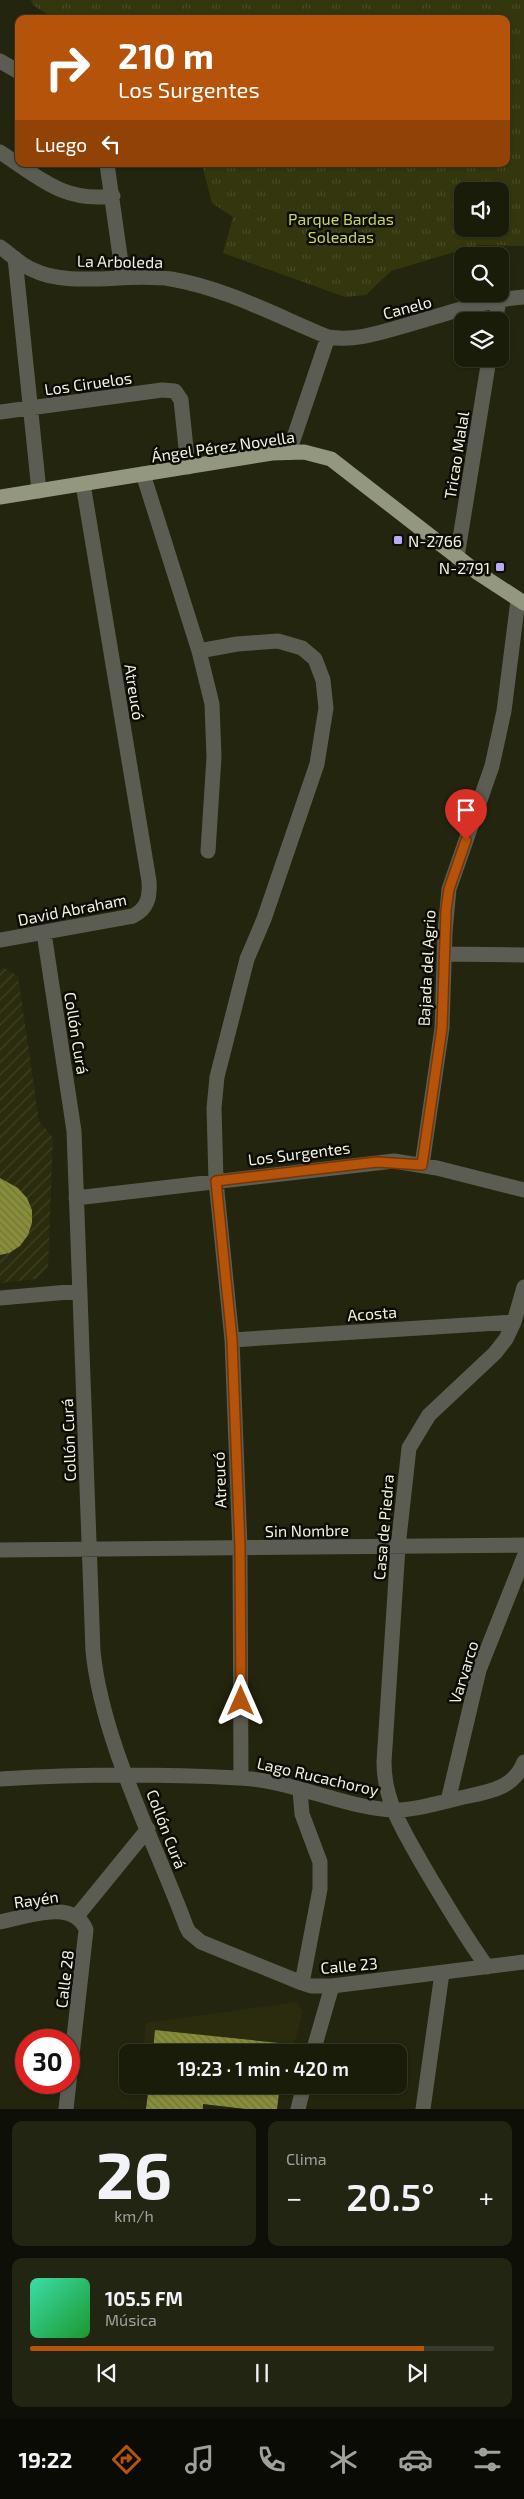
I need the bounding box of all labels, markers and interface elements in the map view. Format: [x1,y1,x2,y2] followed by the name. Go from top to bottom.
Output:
[118,34,214,76] text: 210 m
[35,35,100,100] icon: right
[118,76,260,102] text: Los Surgentes
[97,130,125,158] icon: left
[35,133,87,156] text: Luego
[454,182,509,367] map controls
[454,182,509,237] button: sound
[288,209,394,246] park label: Parque Bardas Soleadas
[454,247,509,302] button: search
[77,251,163,271] street label: La Arboleda
[381,291,433,323] street label: Canelo
[454,312,509,367] button: layers
[43,367,133,399] street label: Los Ciruelos
[440,410,472,500] street label: Tricao Malal
[150,427,296,465] street label: Ángel Pérez Novella
[408,531,462,550] place label: N-2766
[392,534,404,546] marker: N-2766
[439,558,490,577] place label: N-2791
[494,561,506,573] marker: N-2791
[121,663,149,721] street label: Atreucó
[445,789,487,840] pin
[452,796,480,824] icon: arrive
[16,889,128,929] street label: David Abraham
[413,909,440,1027] street label: Bajada del Agrio
[61,990,93,1076] street label: Collón Curá
[247,1137,351,1169] street label: Los Surgentes
[347,1302,397,1324] street label: Acosta
[57,1398,79,1482] street label: Collón Curá
[209,1451,229,1509] street label: Atreucó
[369,1473,397,1581] street label: Casa de Piedra
[265,1520,349,1540] street label: Sin Nombre
[444,1638,482,1706] street label: Varvarco
[214,1674,266,1726] position arrow
[255,1753,381,1799] street label: Lago Rucachoroy
[143,1787,191,1871] street label: Collón Curá
[12,1886,60,1912] street label: Rayén
[51,1949,77,2009] street label: Calle 28
[320,1953,378,1977] street label: Calle 23
[15,2029,80,2094] speed limit sign: 30
[177,2057,349,2080] text: 19:23 · 1 min · 420 m
[96,2134,172,2212] text: 26
[286,2149,327,2168] text: Clima
[346,2173,435,2219] text: 20.5°
[286,2180,302,2214] text: −
[479,2180,494,2214] text: +
[114,2206,154,2225] text: km/h
[105,2287,183,2310] text: 105.5 FM
[105,2310,157,2329] text: Música
[93,2359,121,2387] icon: previous
[248,2359,276,2387] icon: pause
[403,2359,431,2387] icon: next
[109,2442,144,2477] icon: directions
[182,2442,217,2477] icon: music
[254,2442,289,2477] icon: phone
[326,2442,361,2477] icon: climate
[398,2442,433,2477] icon: car
[470,2442,505,2477] icon: filters
[19,2446,72,2472] text: 19:22

